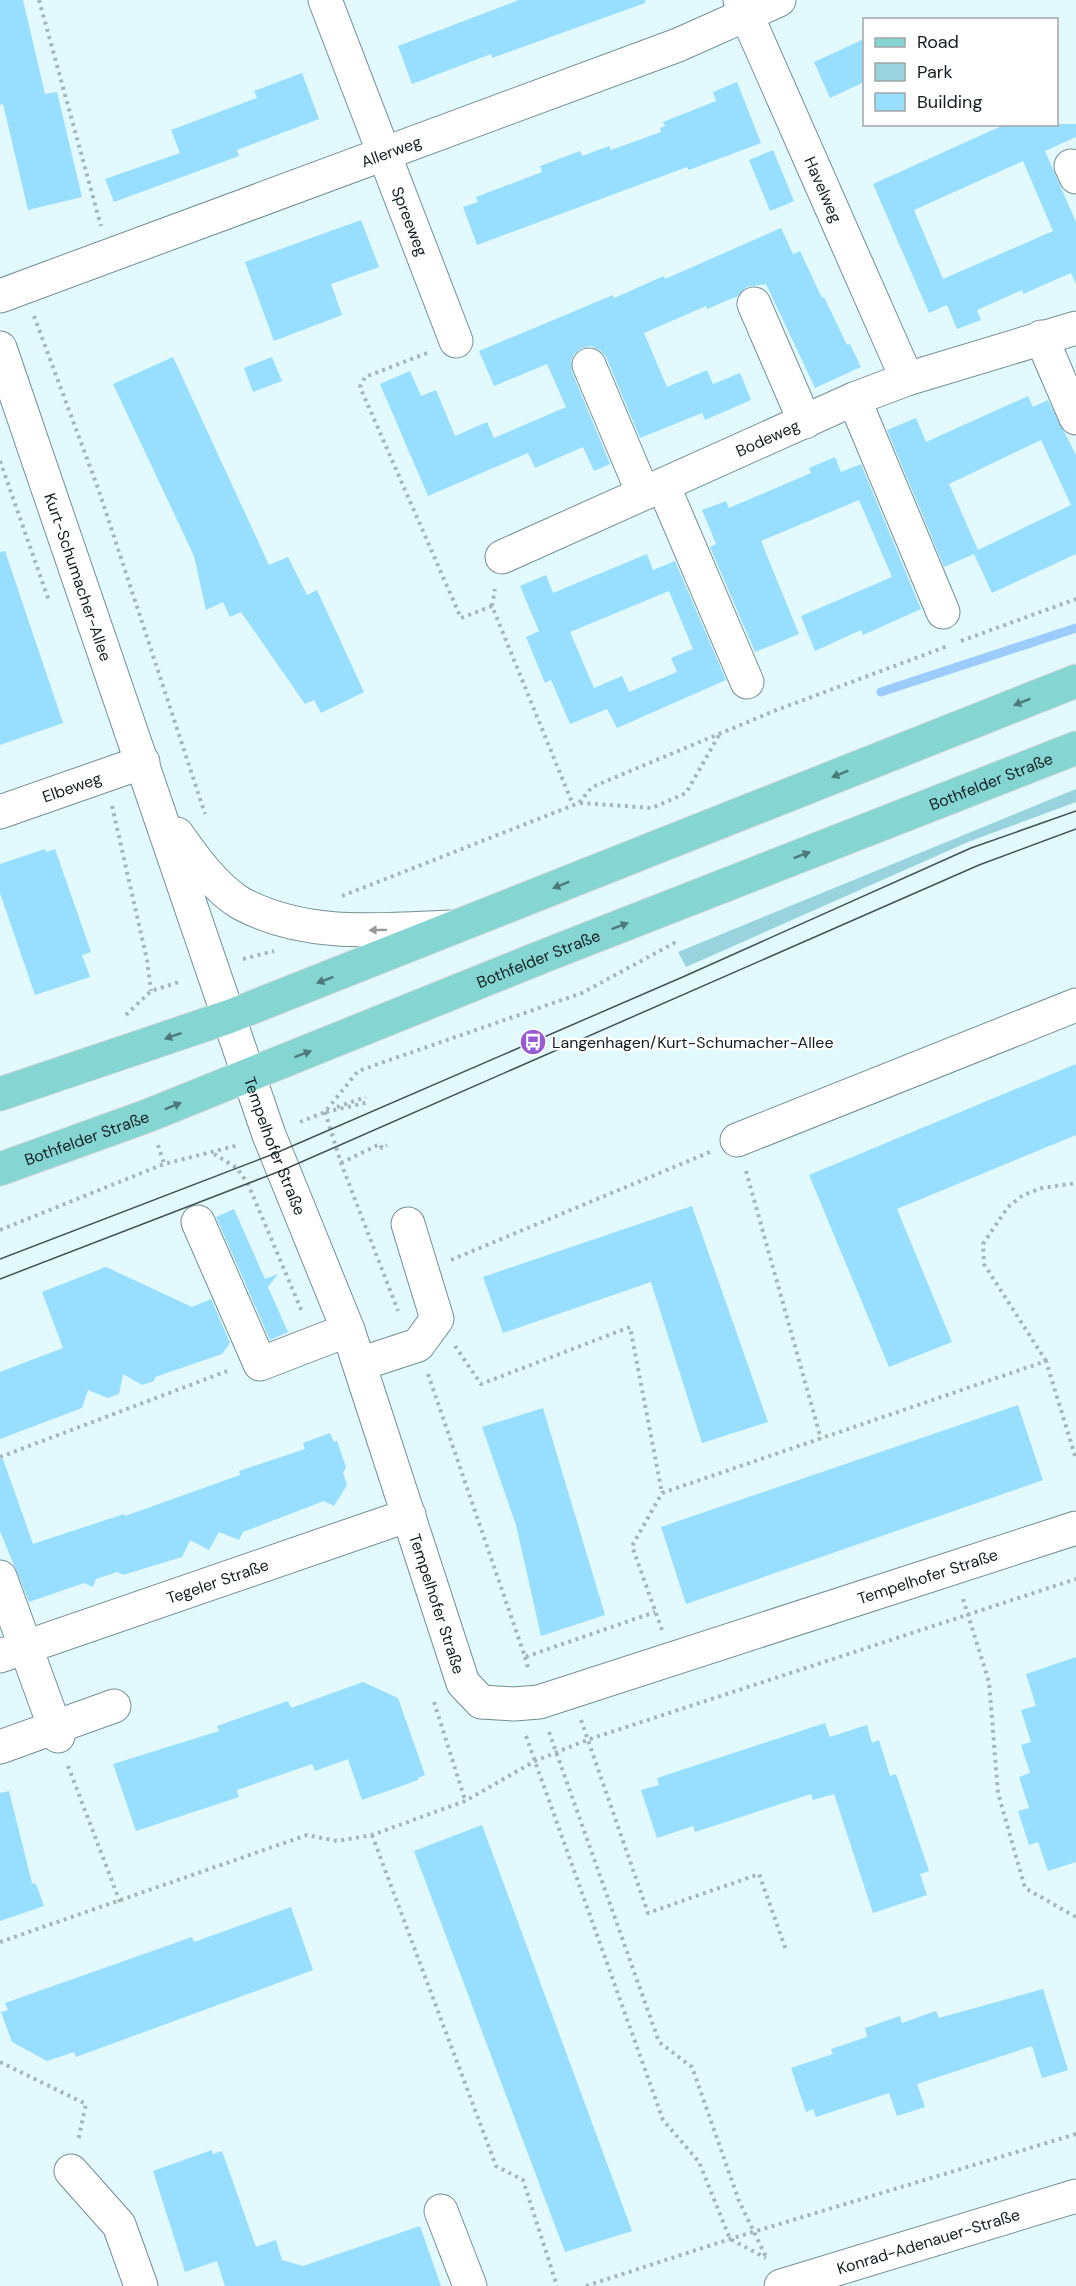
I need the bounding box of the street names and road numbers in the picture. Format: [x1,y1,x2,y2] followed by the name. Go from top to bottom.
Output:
[358,130,424,172] street label: Allerweg
[800,153,847,226] street label: Havelweg
[387,184,433,259] street label: Spreeweg
[732,414,803,461] street label: Bodeweg
[40,490,117,664] street label: Kurt-Schumacher-Allee
[926,748,1056,815] street label: Bothfelder Straße
[39,767,104,807] street label: Elbeweg
[473,925,603,993] street label: Bothfelder Straße
[239,1074,311,1218] street label: Tempelhofer Straße
[21,1106,152,1170] street label: Bothfelder Straße
[405,1531,470,1677] street label: Tempelhofer Straße
[855,1544,1000,1609] street label: Tempelhofer Straße
[164,1554,271,1608] street label: Tegeler Straße
[834,2203,1022,2279] street label: Konrad-Adenauer-Straße

